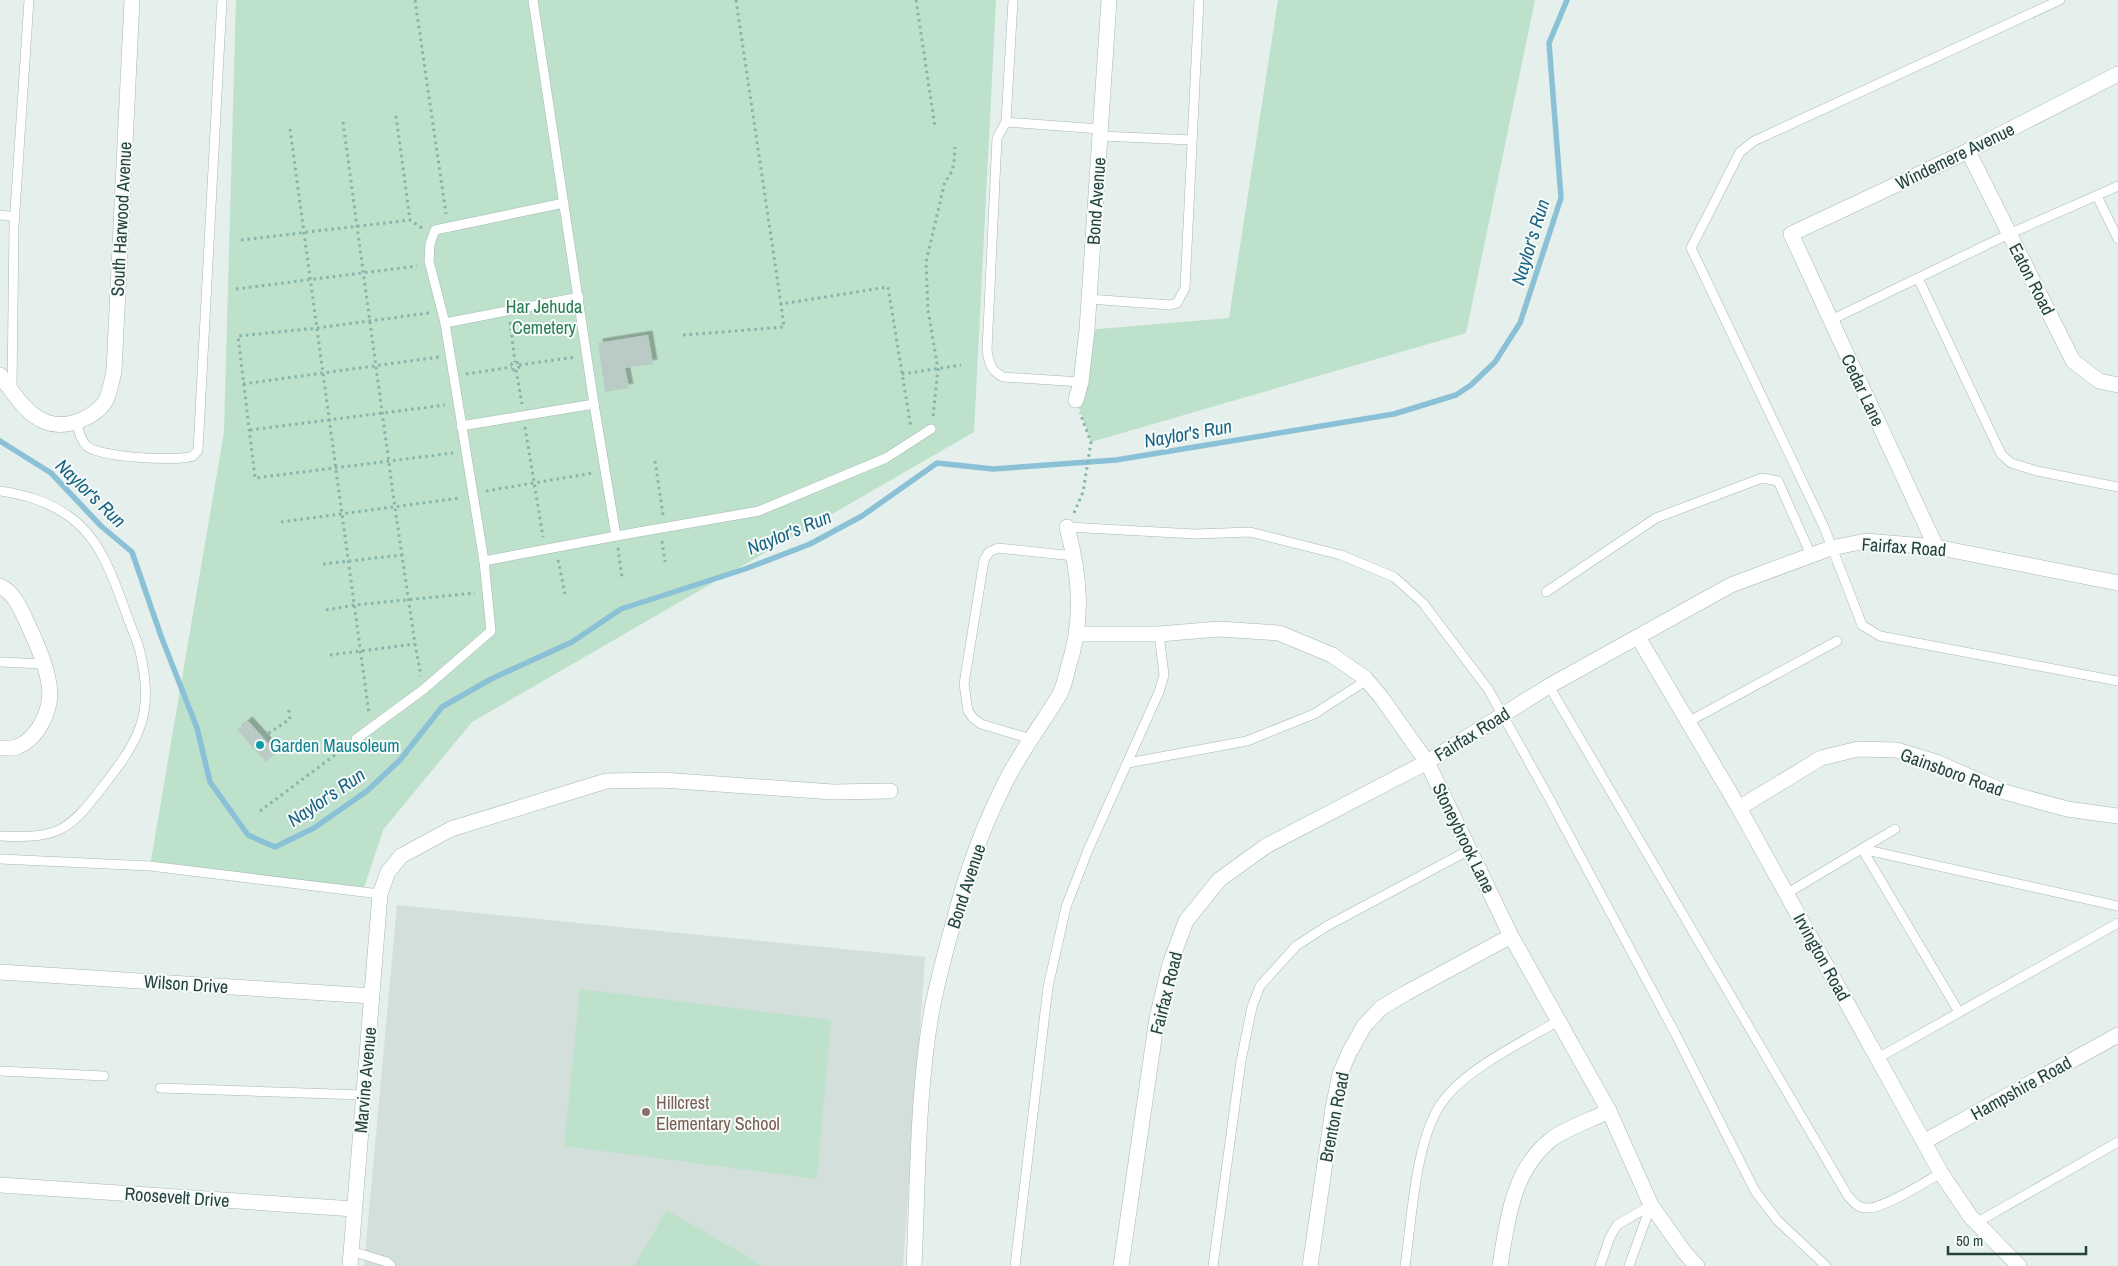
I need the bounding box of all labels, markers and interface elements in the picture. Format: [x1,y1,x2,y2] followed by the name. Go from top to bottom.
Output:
[1891,116,2019,196] street label: Windemere Avenue
[104,141,138,297] street label: South Harwood Avenue
[1080,156,1112,246] street label: Bond Avenue
[1505,196,1555,288] water label: Naylor's Run
[2003,239,2061,319] street label: Eaton Road
[506,294,582,340] park label: Har Jehuda Cemetery
[1835,350,1891,430] street label: Cedar Lane
[1142,412,1234,454] water label: Naylor's Run
[50,453,132,533] water label: Naylor's Run
[743,503,835,561] water label: Naylor's Run
[1861,532,1947,562] street label: Fairfax Road
[1429,701,1515,767] street label: Fairfax Road
[270,733,400,758] place label: Garden Mausoleum
[254,739,266,751] marker: Garden Mausoleum
[1897,742,2007,802] street label: Gainsboro Road
[282,761,370,833] water label: Naylor's Run
[1427,779,1501,897] street label: Stoneybrook Lane
[941,840,991,932] street label: Bond Avenue
[1788,909,1856,1005] street label: Irvington Road
[1144,949,1188,1037] street label: Fairfax Road
[143,969,229,999] street label: Wilson Drive
[348,1026,382,1134] street label: Marvine Avenue
[1966,1050,2076,1126] street label: Hampshire Road
[1313,1070,1355,1164] street label: Brenton Road
[656,1090,780,1136] place label: Hillcrest Elementary School
[640,1106,652,1118] marker: Hillcrest Elementary School
[124,1181,230,1213] street label: Roosevelt Drive
[1948,1224,2086,1256] scale bar
[1956,1230,1983,1251] text: 50 m

